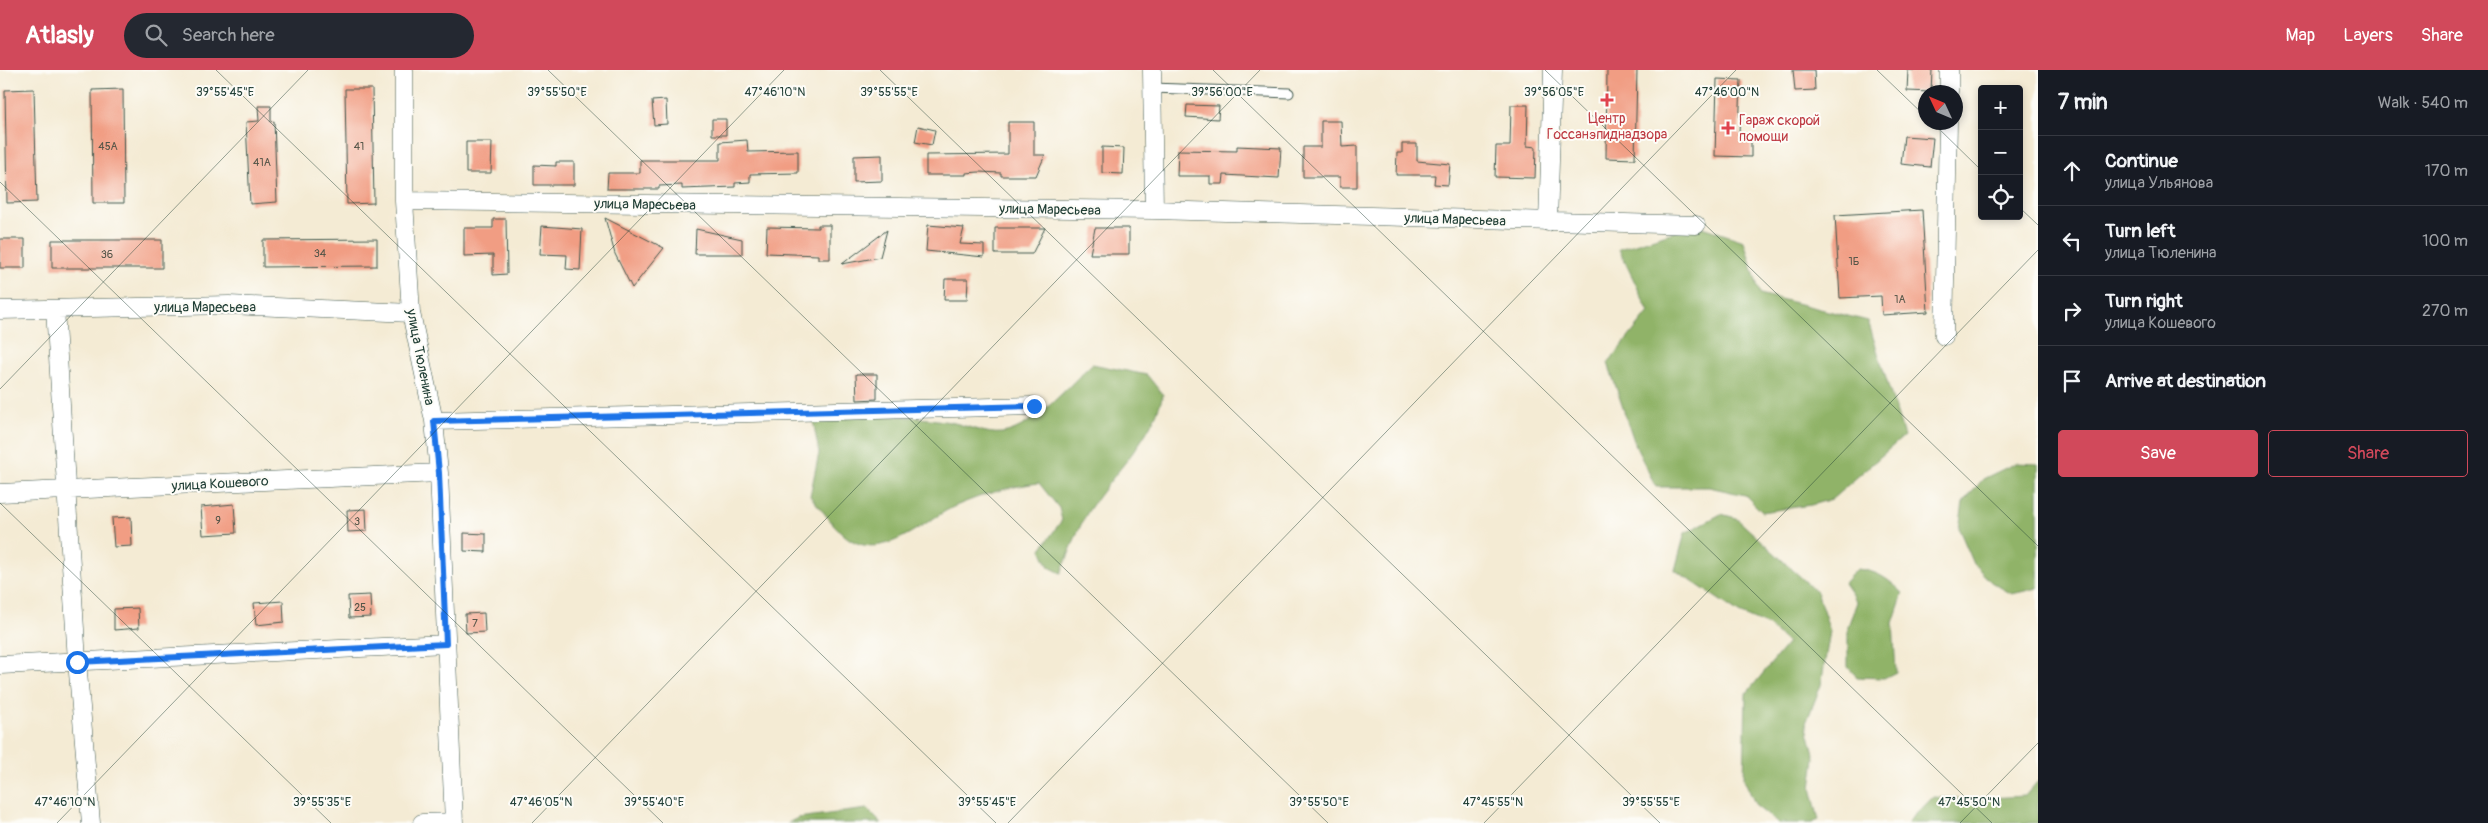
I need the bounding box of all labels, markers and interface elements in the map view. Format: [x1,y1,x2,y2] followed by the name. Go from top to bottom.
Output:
[124,13,474,58] search box
[25,21,94,50] text: Atlasly
[142,21,170,49] icon: search
[182,23,275,47] text: Search here
[2286,24,2315,47] text: Map
[2343,24,2393,47] text: Layers
[2421,24,2463,47] text: Share
[196,85,254,100] text: 39°55'45"E
[527,85,587,100] text: 39°55'50"E
[745,85,805,100] text: 47°46'10"N
[860,85,918,100] text: 39°55'55"E
[1191,85,1253,100] text: 39°56'00"E
[1524,85,1584,100] text: 39°56'05"E
[1695,85,1759,100] text: 47°46'00"N
[1918,85,1963,130] north arrow
[1978,85,2023,220] map controls
[1978,85,2023,130] button: +
[2058,89,2108,116] text: 7 min
[1600,93,1614,107] marker: Центр Госсанэпиднадзора
[2378,93,2468,113] text: Walk · 540 m
[1547,110,1667,143] place label: Центр Госсанэпиднадзора
[1739,112,1820,145] place label: Гараж скорой помощи
[1721,121,1735,135] marker: Гараж скорой помощи
[1978,130,2023,175] button: −
[98,140,118,153] house number: 45А
[354,140,364,153] house number: 41
[2105,149,2178,173] text: Continue
[253,156,271,169] house number: 41А
[2058,157,2086,185] icon: ahead
[2425,161,2468,181] text: 170 m
[2105,173,2213,193] text: улица Ульянова
[1978,175,2023,220] button: locate
[593,195,696,214] street label: улица Маресьева
[998,200,1101,219] street label: улица Маресьева
[1403,209,1506,230] street label: улица Маресьева
[2105,219,2175,243] text: Turn left
[2058,227,2086,255] icon: left
[2422,231,2468,251] text: 100 m
[2105,243,2217,263] text: улица Тюленина
[314,247,327,260] house number: 34
[101,248,113,261] house number: 36
[1849,255,1859,268] house number: 1Б
[2105,289,2183,313] text: Turn right
[1894,293,1906,306] house number: 1А
[2058,297,2086,325] icon: right
[153,299,256,316] street label: улица Маресьева
[2422,301,2468,321] text: 270 m
[403,307,438,407] street label: улица Тюленина
[2105,313,2216,333] text: улица Кошевого
[2058,367,2086,395] icon: arrive
[2105,369,2266,393] text: Arrive at destination
[1023,395,1046,418] route end
[2058,430,2258,477] button: Save
[2268,430,2468,477] button: Share
[170,472,269,495] street label: улица Кошевого
[215,514,221,527] house number: 9
[354,515,360,528] house number: 3
[354,601,366,614] house number: 25
[472,617,478,630] house number: 7
[66,651,89,674] route start
[35,795,95,810] text: 47°46'10"N
[293,795,351,810] text: 39°55'35"E
[510,795,572,810] text: 47°46'05"N
[624,795,684,810] text: 39°55'40"E
[958,795,1016,810] text: 39°55'45"E
[1289,795,1349,810] text: 39°55'50"E
[1463,795,1523,810] text: 47°45'55"N
[1622,795,1680,810] text: 39°55'55"E
[1938,795,2000,810] text: 47°45'50"N

